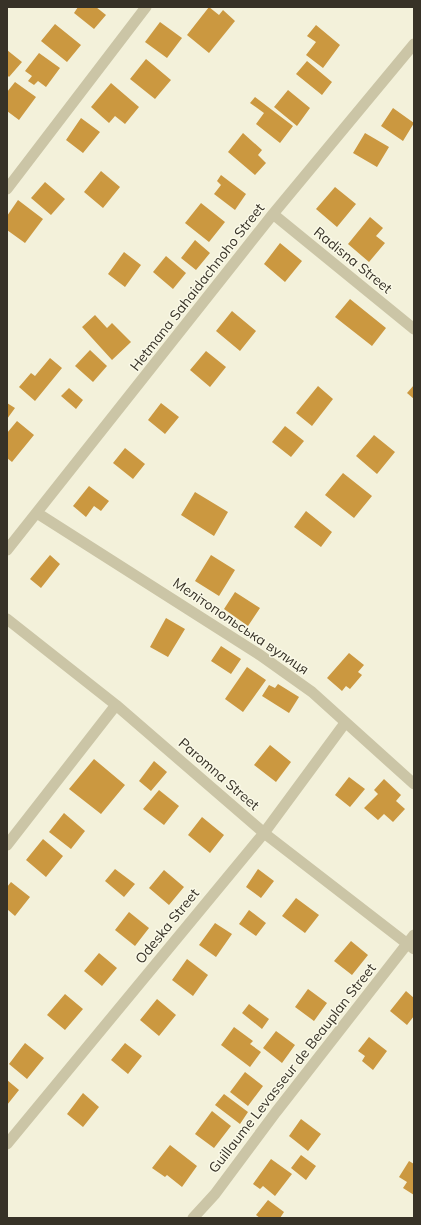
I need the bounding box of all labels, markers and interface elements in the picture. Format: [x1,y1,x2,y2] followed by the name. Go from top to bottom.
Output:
[126,199,268,374] street label: Hetmana Sahaidachnoho Street
[310,223,396,297] street label: Radisna Street
[169,574,313,678] street label: Мелітопольська вулиця
[175,734,263,814] street label: Paromna Street
[131,885,203,967] street label: Odeska Street
[204,959,380,1177] street label: Guillaume Levasseur de Beauplan Street

